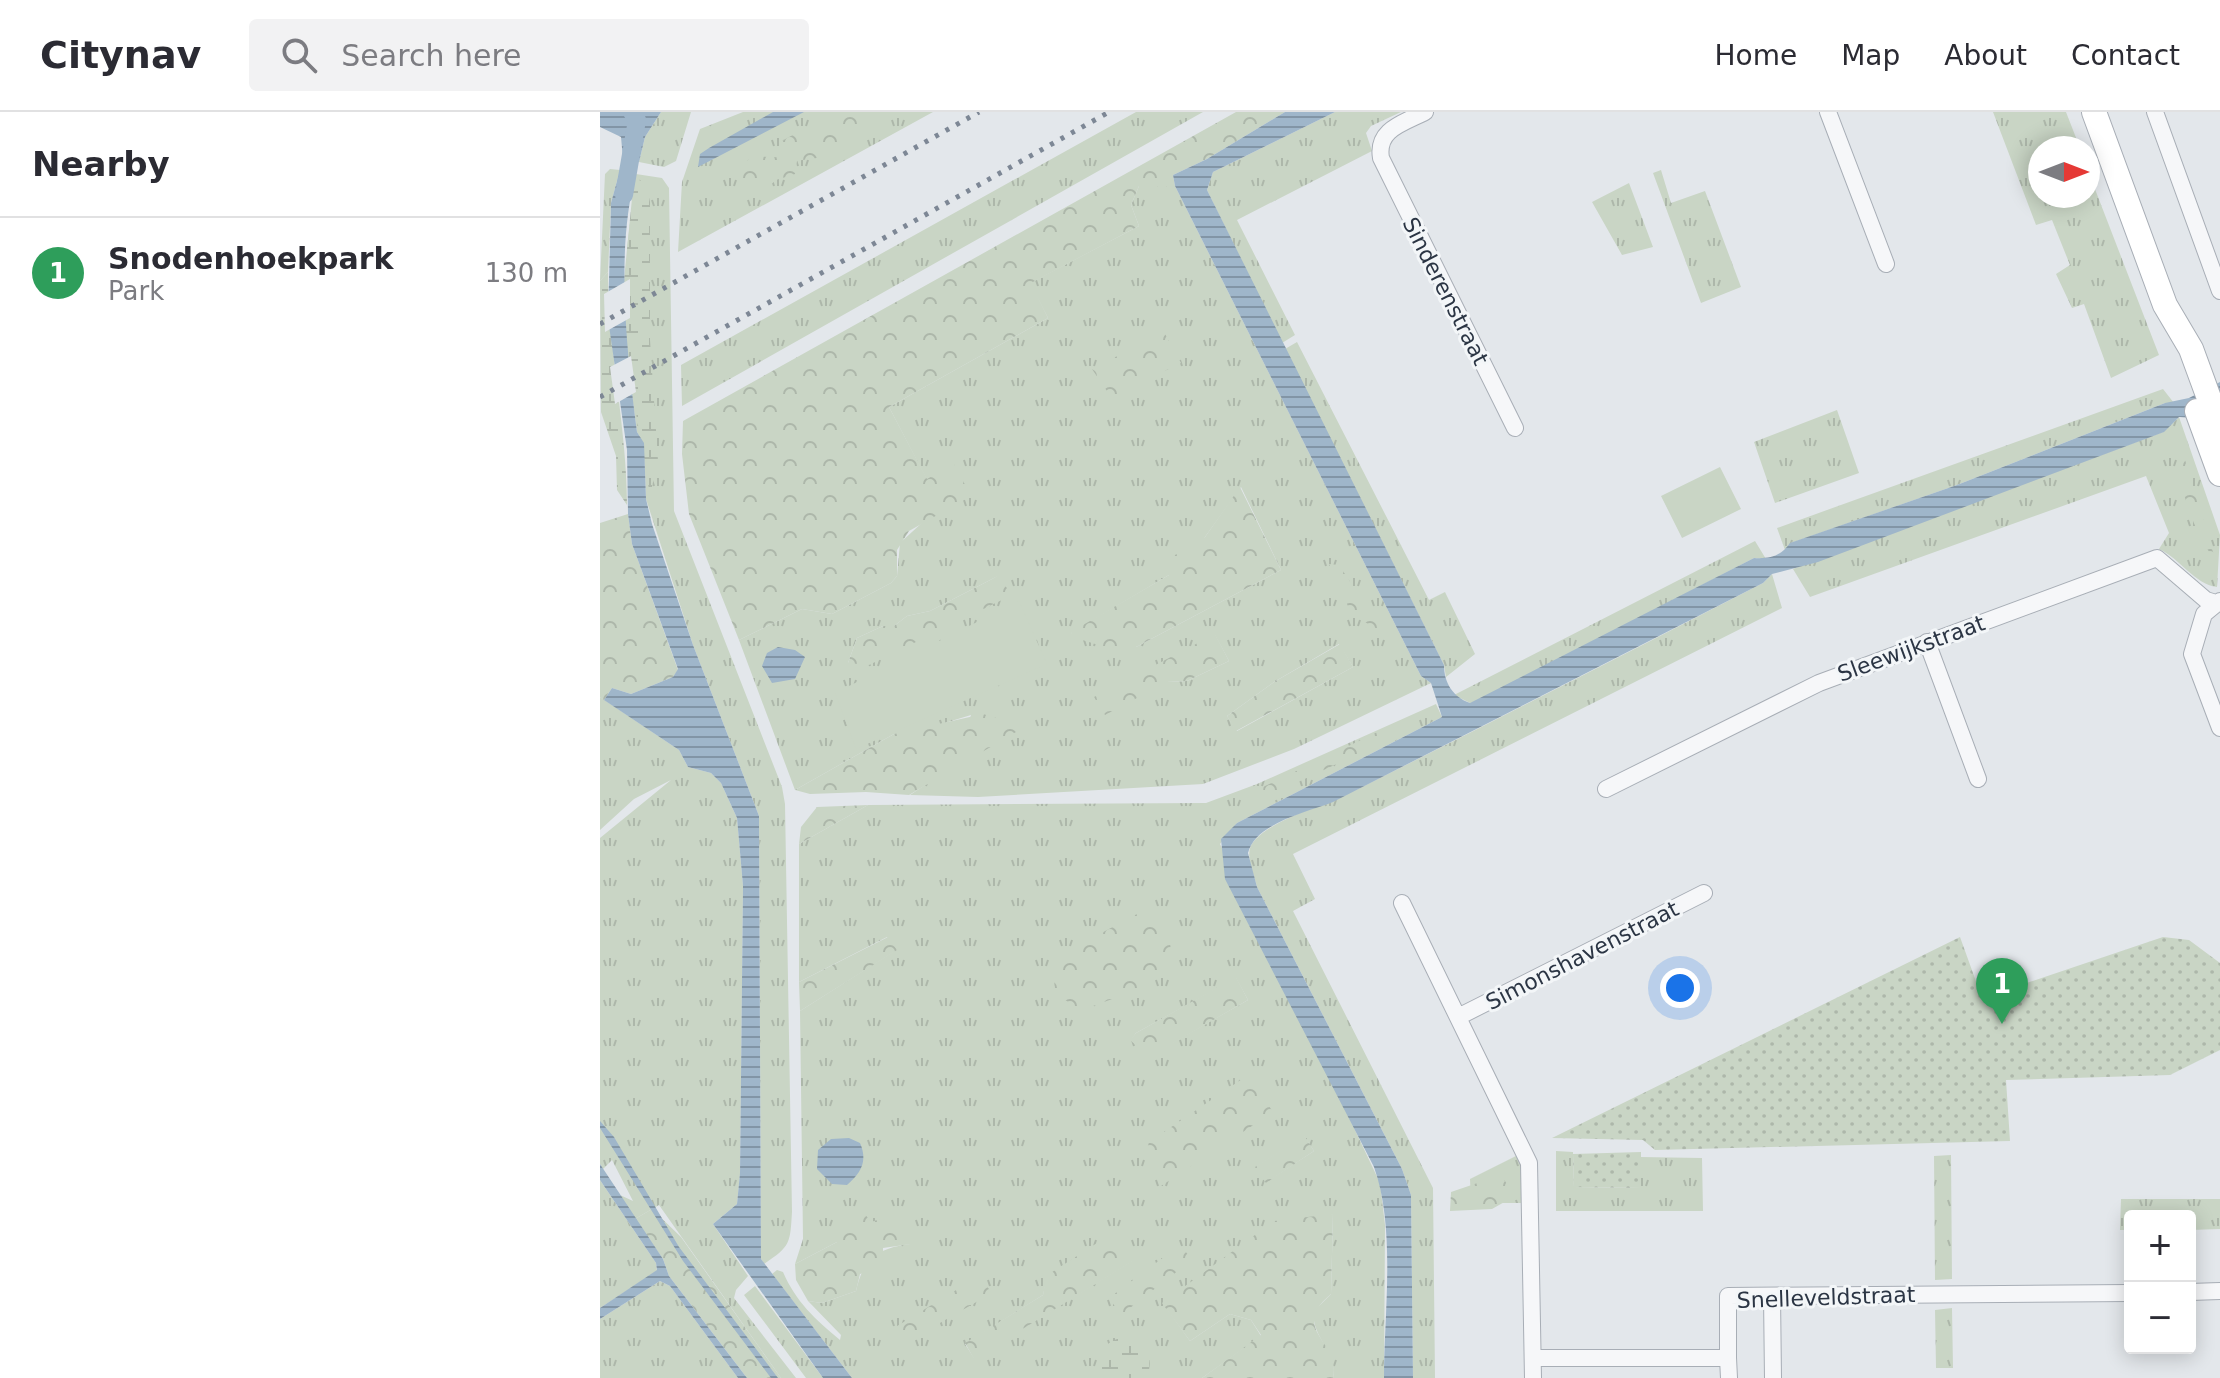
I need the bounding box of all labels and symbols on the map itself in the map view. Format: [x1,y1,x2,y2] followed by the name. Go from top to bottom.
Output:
[2028,136,2100,208] north arrow
[1398,213,1494,370] street label: Sinderenstraat
[1834,610,1989,687] street label: Sleewijkstraat
[1482,896,1683,1015] street label: Simonshavenstraat
[1976,958,2028,1024] pin: 1
[1660,968,1700,1008] your location
[1736,1282,1916,1313] street label: Snelleveldstraat

